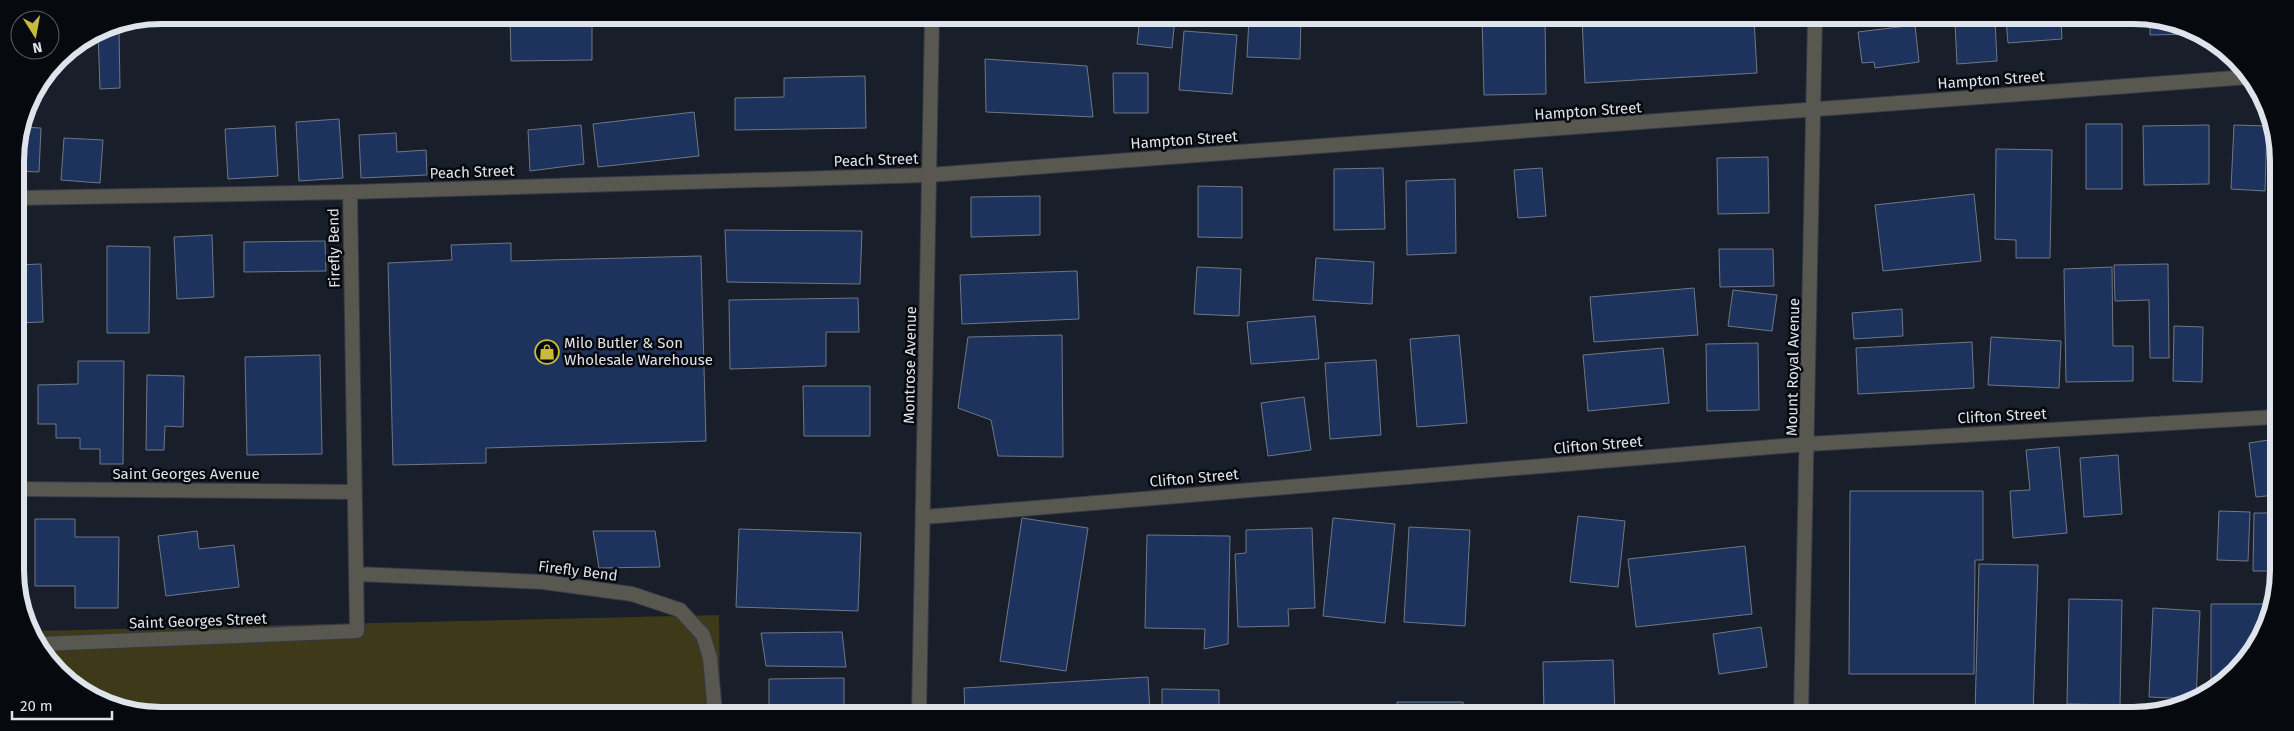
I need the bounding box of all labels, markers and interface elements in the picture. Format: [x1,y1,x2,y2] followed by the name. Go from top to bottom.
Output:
[10,10,60,60] north arrow
[31,38,44,57] text: N
[1937,67,2046,93] street label: Hampton Street
[1534,98,1643,124] street label: Hampton Street
[1130,127,1239,153] street label: Hampton Street
[833,150,919,170] street label: Peach Street
[429,162,515,182] street label: Peach Street
[324,208,344,288] street label: Firefly Bend
[1783,298,1803,436] street label: Mount Royal Avenue
[900,306,920,424] street label: Montrose Avenue
[564,334,713,369] place label: Milo Butler & Son Wholesale Warehouse
[534,339,560,365] shop icon: Milo Butler & Son Wholesale Warehouse
[1957,405,2048,427] street label: Clifton Street
[1553,432,1644,458] street label: Clifton Street
[112,465,260,483] street label: Saint Georges Avenue
[1149,465,1240,491] street label: Clifton Street
[537,557,619,585] street label: Firefly Bend
[129,610,268,632] street label: Saint Georges Street
[12,688,112,720] scale bar
[20,697,53,715] text: 20 m

